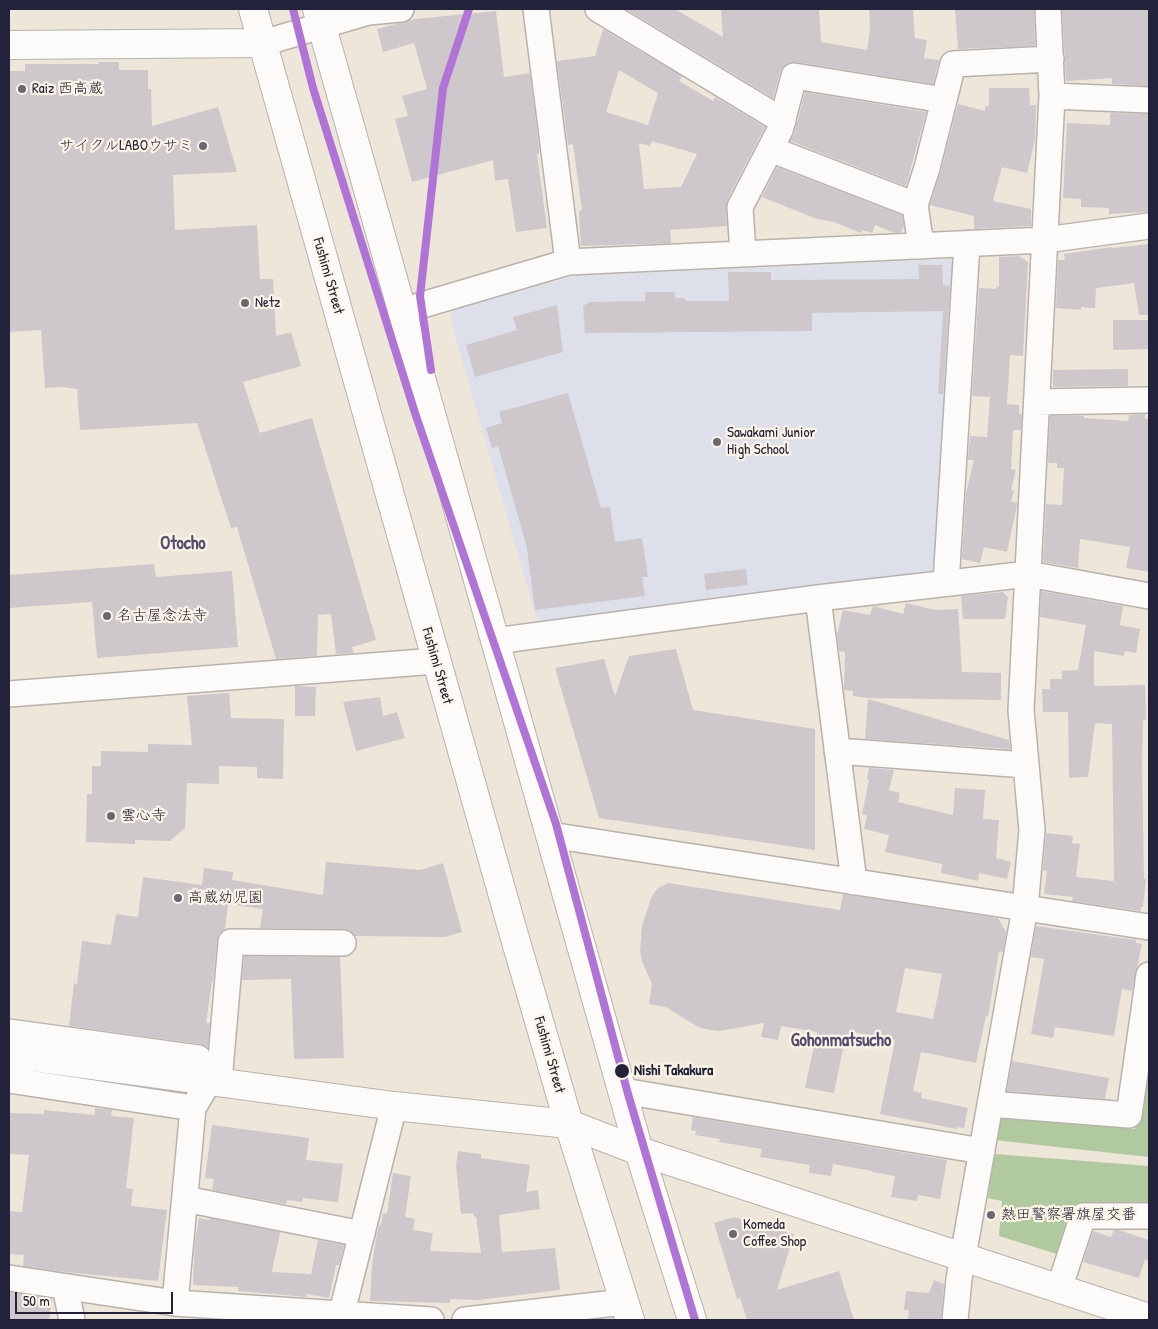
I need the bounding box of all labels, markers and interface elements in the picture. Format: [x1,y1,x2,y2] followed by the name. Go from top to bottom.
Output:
[32,80,103,98] place label: Raiz 西高蔵
[16,83,28,95] marker: Raiz 西高蔵
[59,137,193,155] place label: サイクルLABOウサミ
[197,140,209,152] marker: サイクルLABOウサミ
[308,236,348,316] street label: Fushimi Street
[255,294,281,312] place label: Netz
[239,297,251,309] marker: Netz
[727,424,815,459] place label: Sawakami Junior High School
[711,436,723,448] marker: Sawakami Junior High School
[160,533,206,555] district label: Otocho
[117,607,207,625] place label: 名古屋念法寺
[101,610,113,622] marker: 名古屋念法寺
[417,626,457,706] street label: Fushimi Street
[121,807,166,825] place label: 雲心寺
[105,810,117,822] marker: 雲心寺
[188,889,263,907] place label: 高蔵幼児園
[172,892,184,904] marker: 高蔵幼児園
[529,1015,569,1095] street label: Fushimi Street
[791,1030,891,1052] district label: Gohonmatsucho
[613,1062,631,1080] marker: Nishi Takakura
[634,1062,713,1080] place label: Nishi Takakura
[1001,1206,1136,1224] place label: 熱田警察署旗屋交番
[985,1209,997,1221] marker: 熱田警察署旗屋交番
[743,1216,806,1251] place label: Komeda Coffee Shop
[727,1228,739,1240] marker: Komeda Coffee Shop
[18,1282,175,1314] scale bar
[23,1290,50,1311] text: 50 m

